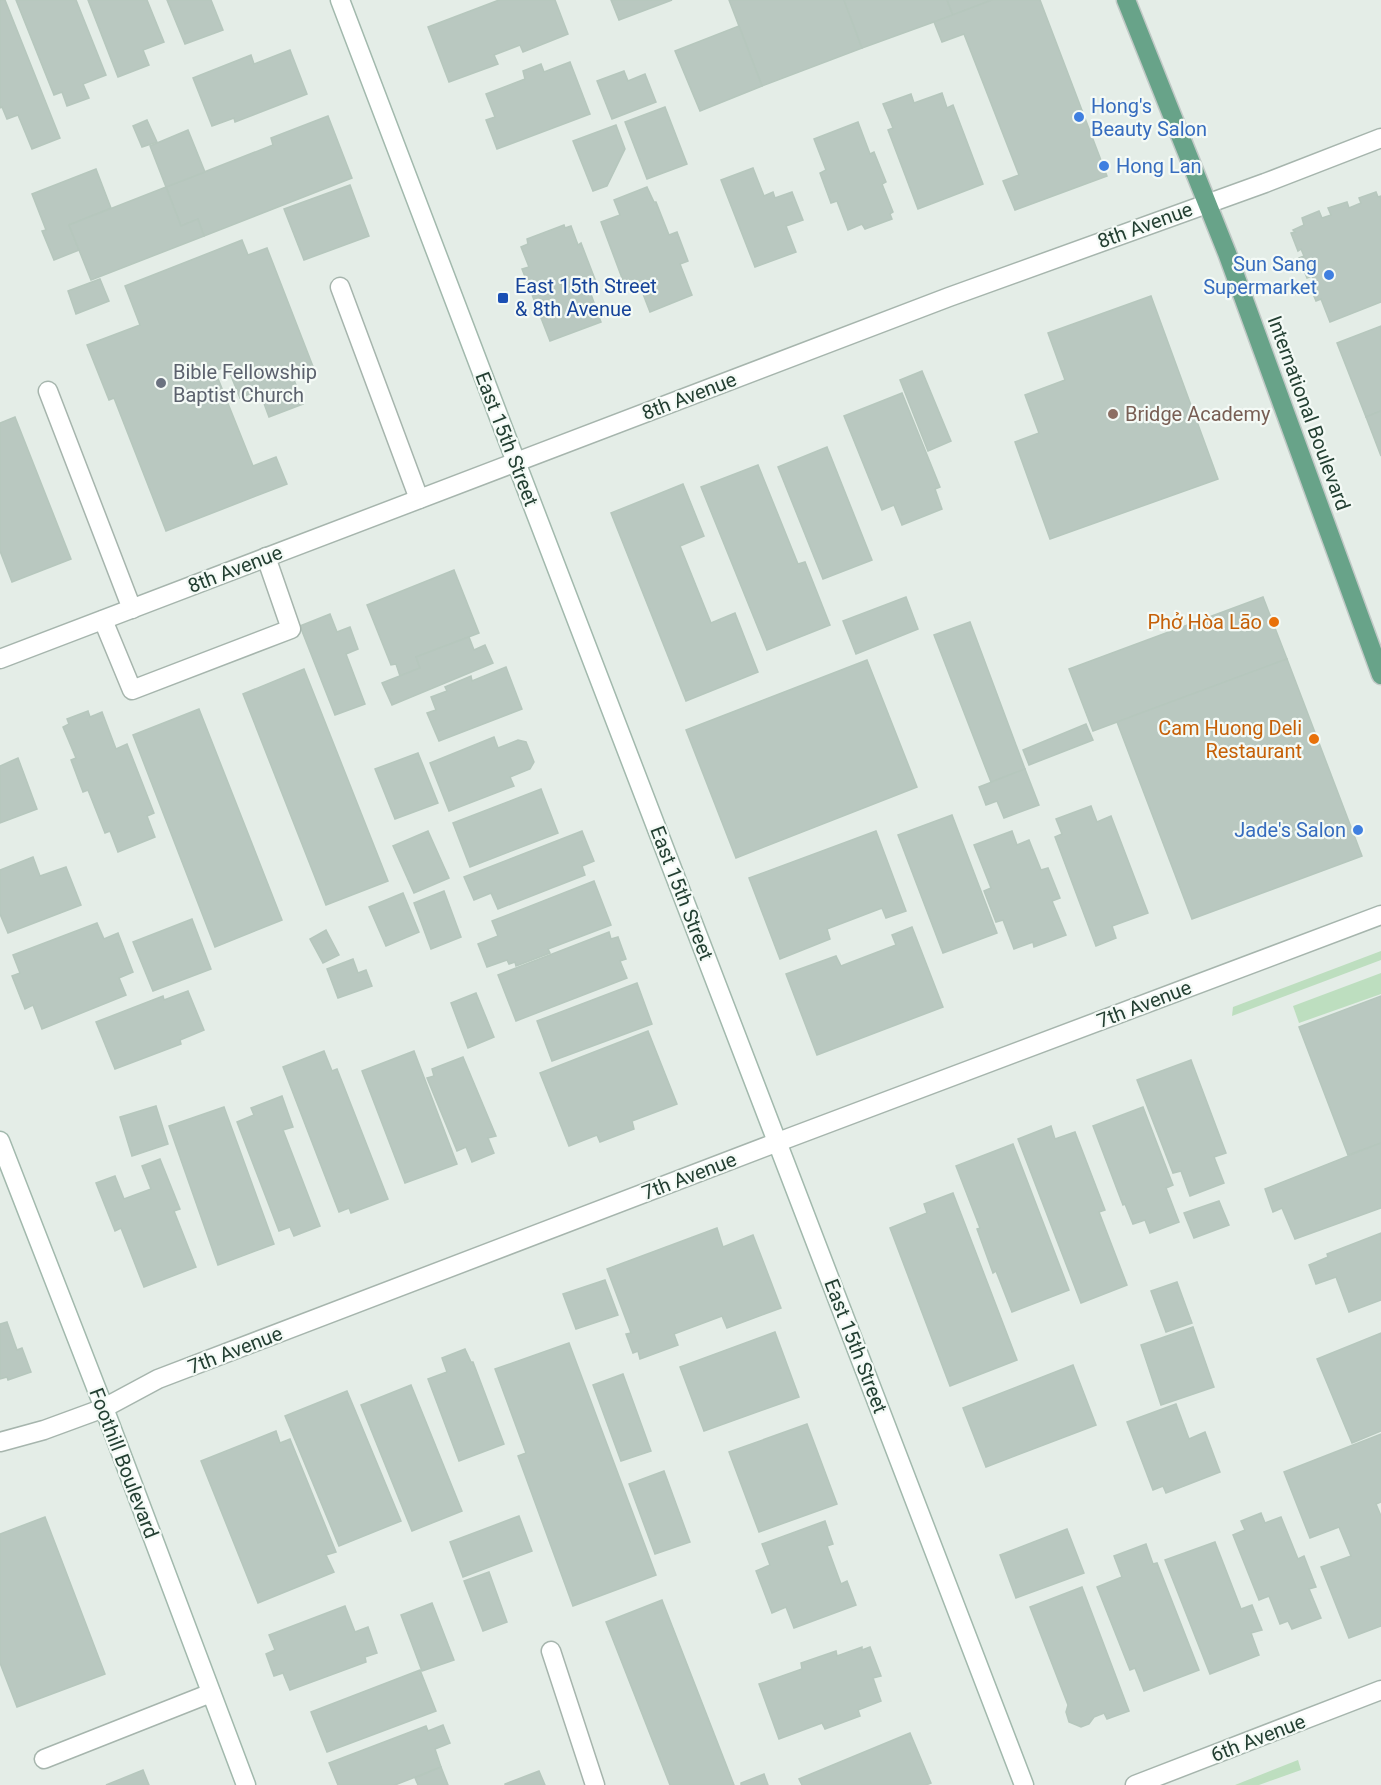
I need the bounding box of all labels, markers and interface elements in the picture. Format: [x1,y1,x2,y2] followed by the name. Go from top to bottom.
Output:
[1091,94,1207,141] place label: Hong's Beauty Salon
[1072,110,1086,124] marker: Hong's Beauty Salon
[1116,154,1202,178] place label: Hong Lan
[1097,159,1111,173] marker: Hong Lan
[1094,197,1196,253] street label: 8th Avenue
[1203,252,1317,299] place label: Sun Sang Supermarket
[1322,268,1336,282] marker: Sun Sang Supermarket
[515,274,657,321] place label: East 15th Street & 8th Avenue
[496,291,510,305] marker: East 15th Street & 8th Avenue
[1263,312,1355,514] street label: International Boulevard
[173,360,317,407] place label: Bible Fellowship Baptist Church
[638,367,740,425] street label: 8th Avenue
[470,368,544,510] street label: East 15th Street
[154,376,168,390] marker: Bible Fellowship Baptist Church
[1125,402,1271,426] place label: Bridge Academy
[1106,407,1120,421] marker: Bridge Academy
[184,540,286,598] street label: 8th Avenue
[1147,610,1262,634] place label: Phở Hòa Lāo
[1267,615,1281,629] marker: Phở Hòa Lāo
[1158,716,1302,763] place label: Cam Huong Deli Restaurant
[1307,732,1321,746] marker: Cam Huong Deli Restaurant
[1234,818,1346,842] place label: Jade's Salon
[645,822,719,964] street label: East 15th Street
[1351,823,1365,837] marker: Jade's Salon
[1093,975,1195,1033] street label: 7th Avenue
[638,1147,740,1205] street label: 7th Avenue
[819,1275,893,1417] street label: East 15th Street
[184,1321,286,1379] street label: 7th Avenue
[84,1384,164,1542] street label: Foothill Boulevard
[1207,1709,1309,1767] street label: 6th Avenue

